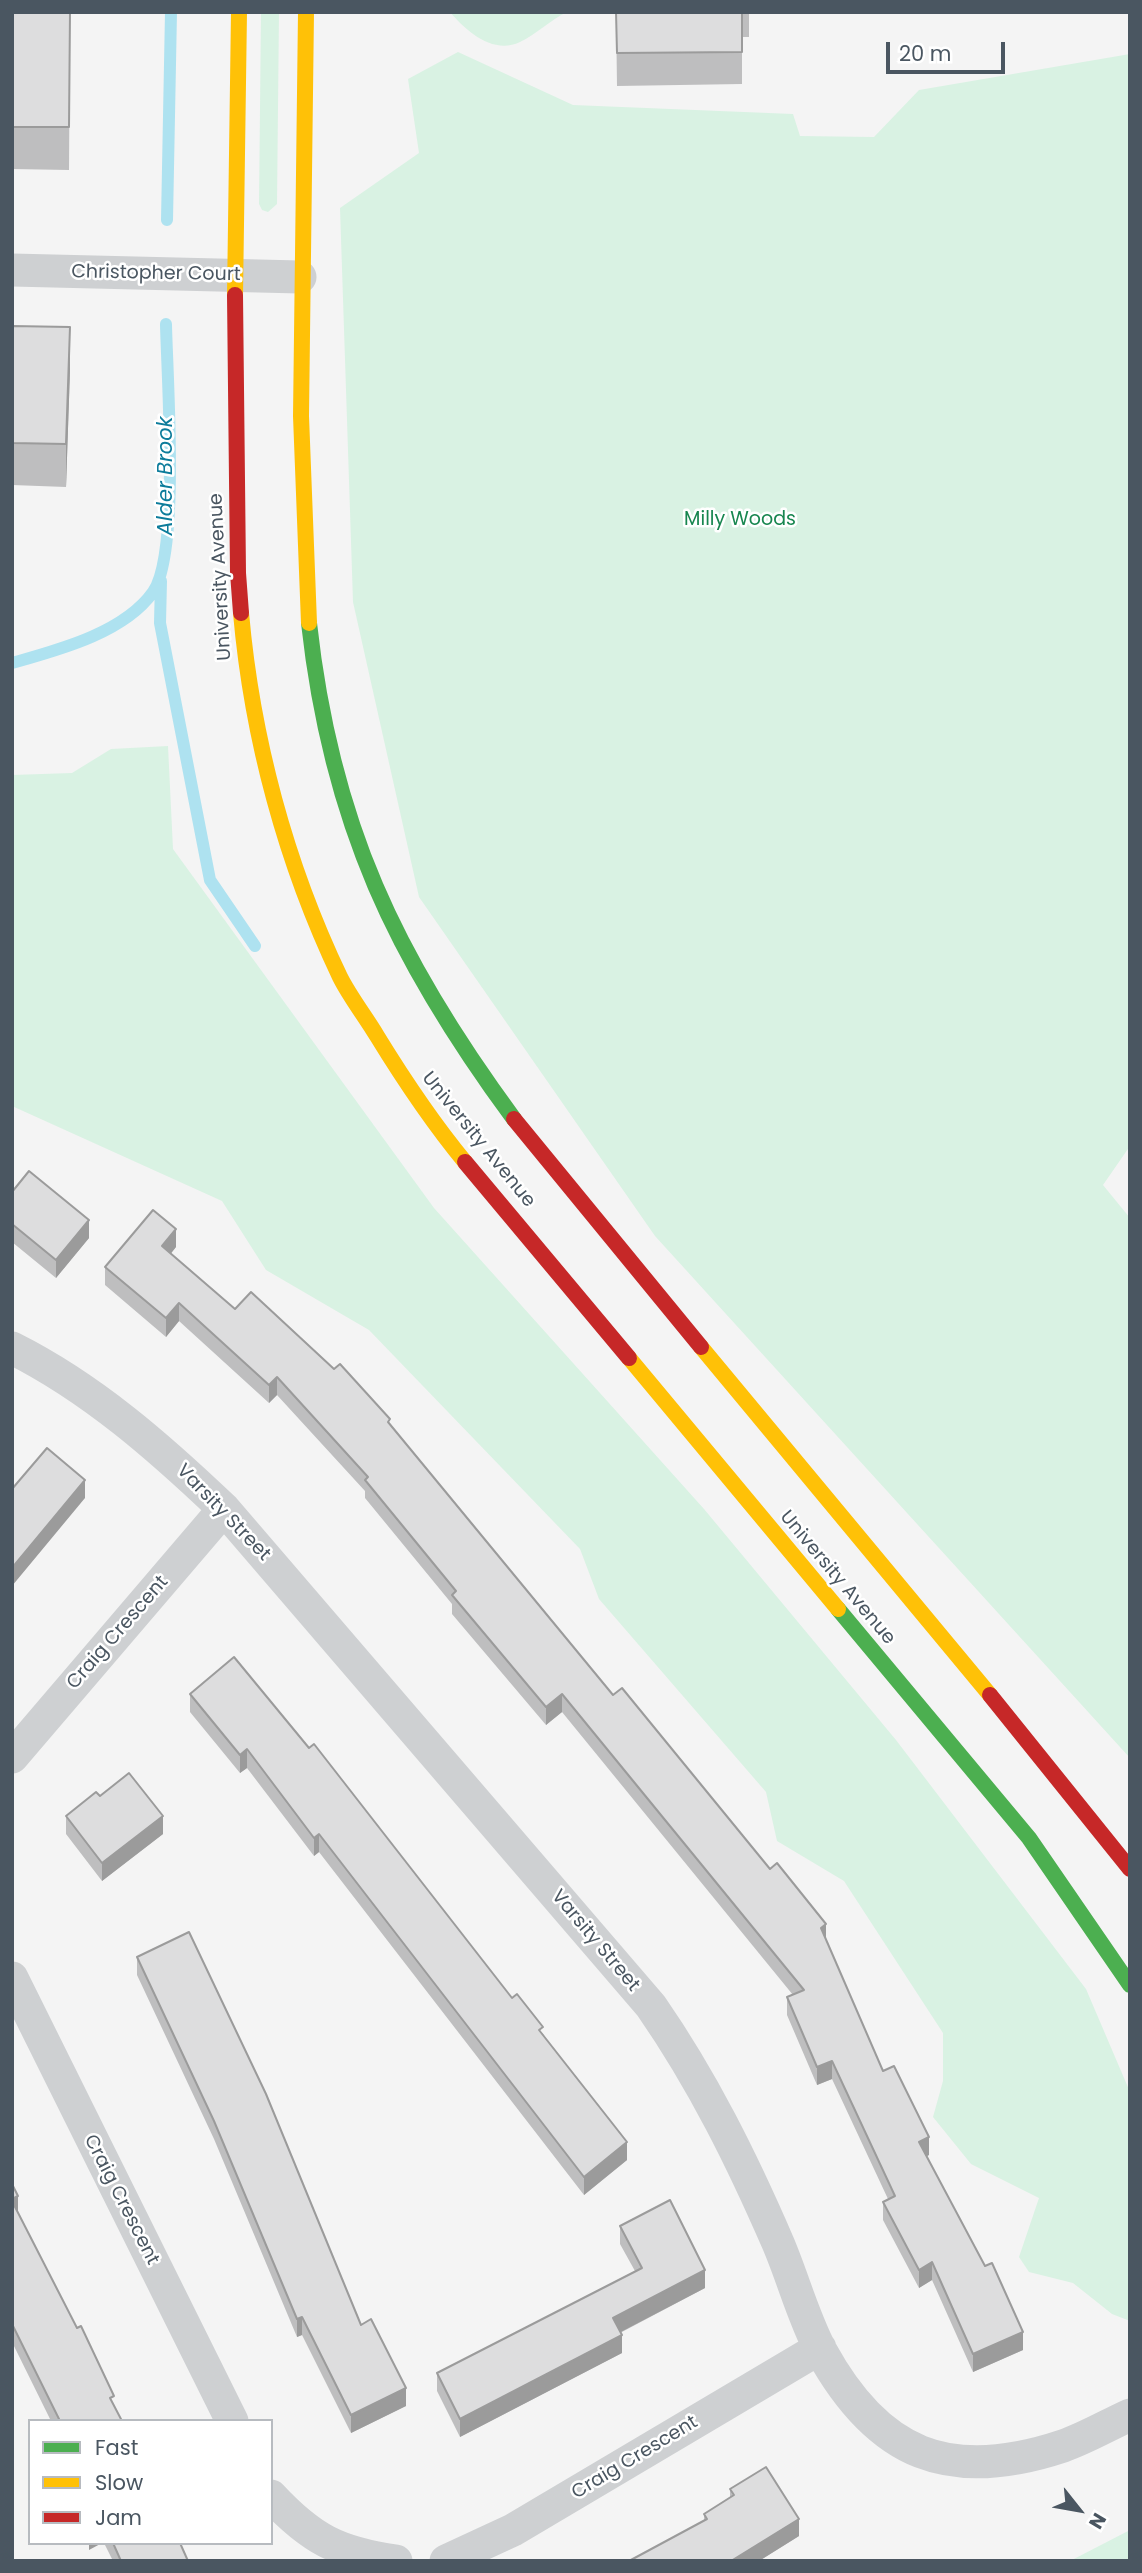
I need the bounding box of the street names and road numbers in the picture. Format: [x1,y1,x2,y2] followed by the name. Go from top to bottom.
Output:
[71,261,241,287] street label: Christopher Court
[205,493,237,661] street label: University Avenue
[416,1068,540,1212] street label: University Avenue
[171,1460,275,1566] street label: Varsity Street
[774,1506,900,1650] street label: University Avenue
[62,1572,174,1694] street label: Craig Crescent
[546,1886,644,1996] street label: Varsity Street
[78,2131,164,2269] street label: Craig Crescent
[568,2411,702,2505] street label: Craig Crescent

